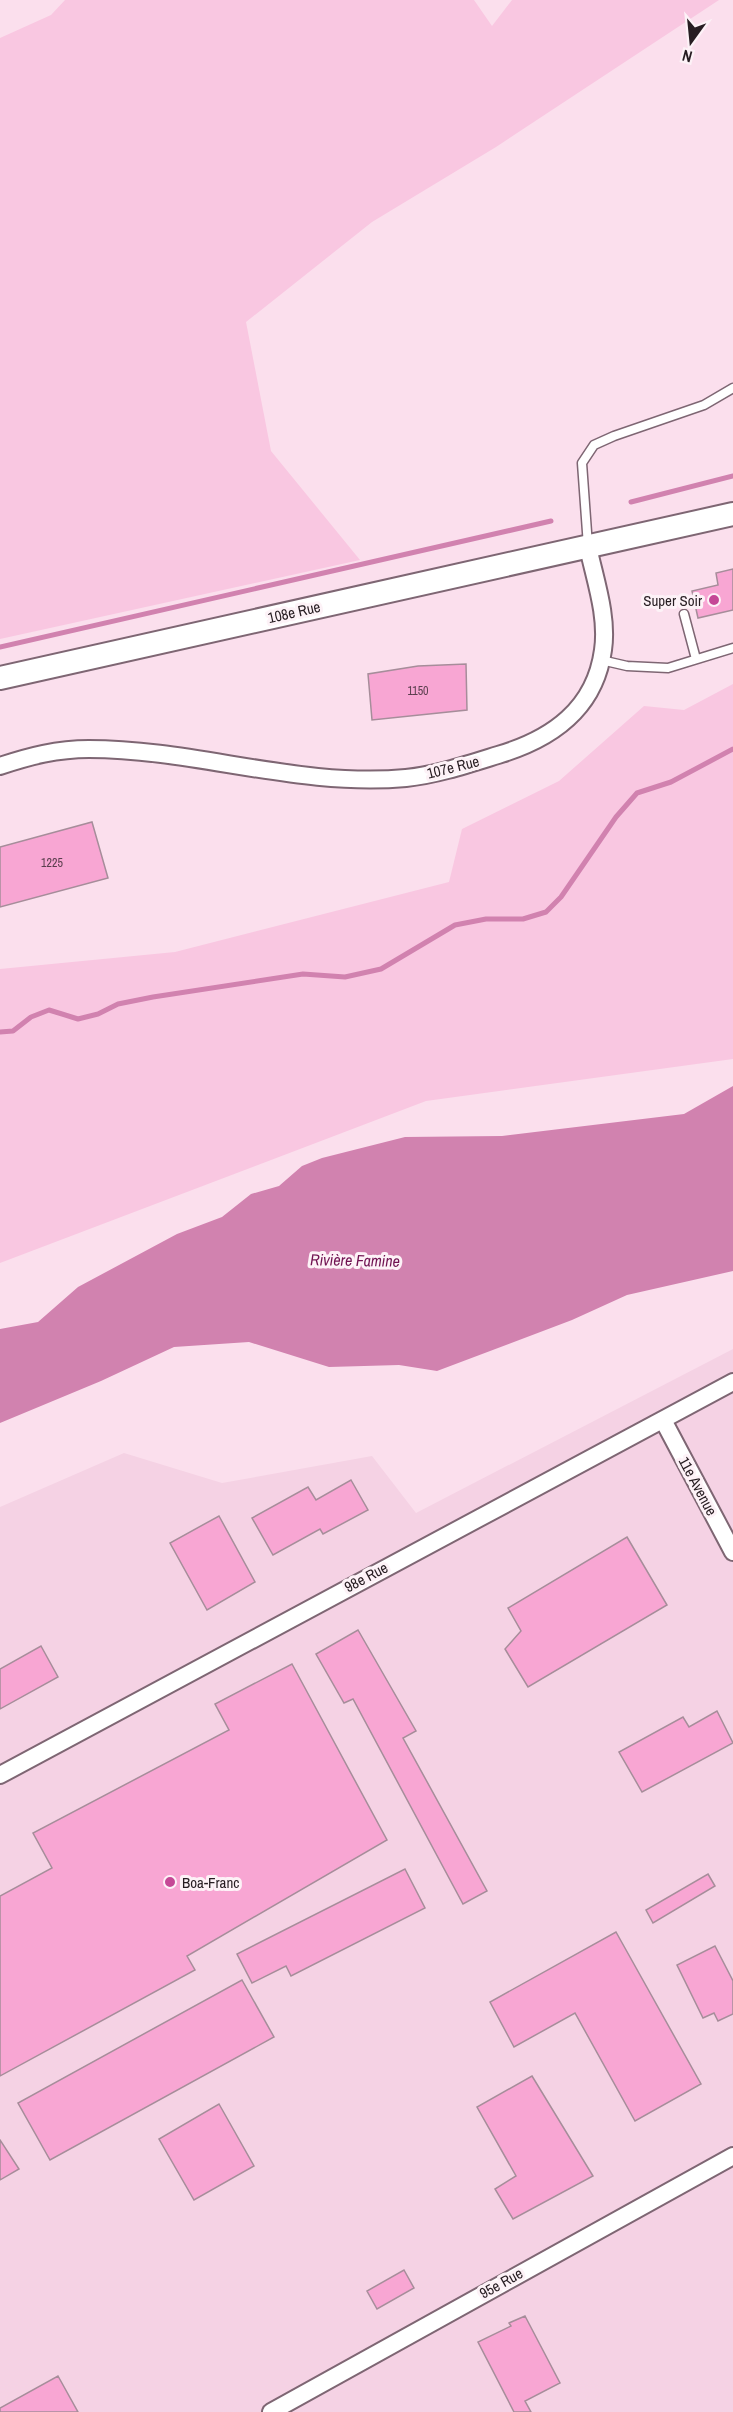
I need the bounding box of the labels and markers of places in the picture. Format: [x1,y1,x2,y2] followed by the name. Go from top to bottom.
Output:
[643,590,702,611] place label: Super Soir
[707,593,721,607] marker: Super Soir
[182,1872,239,1893] place label: Boa-Franc
[163,1875,177,1889] marker: Boa-Franc

